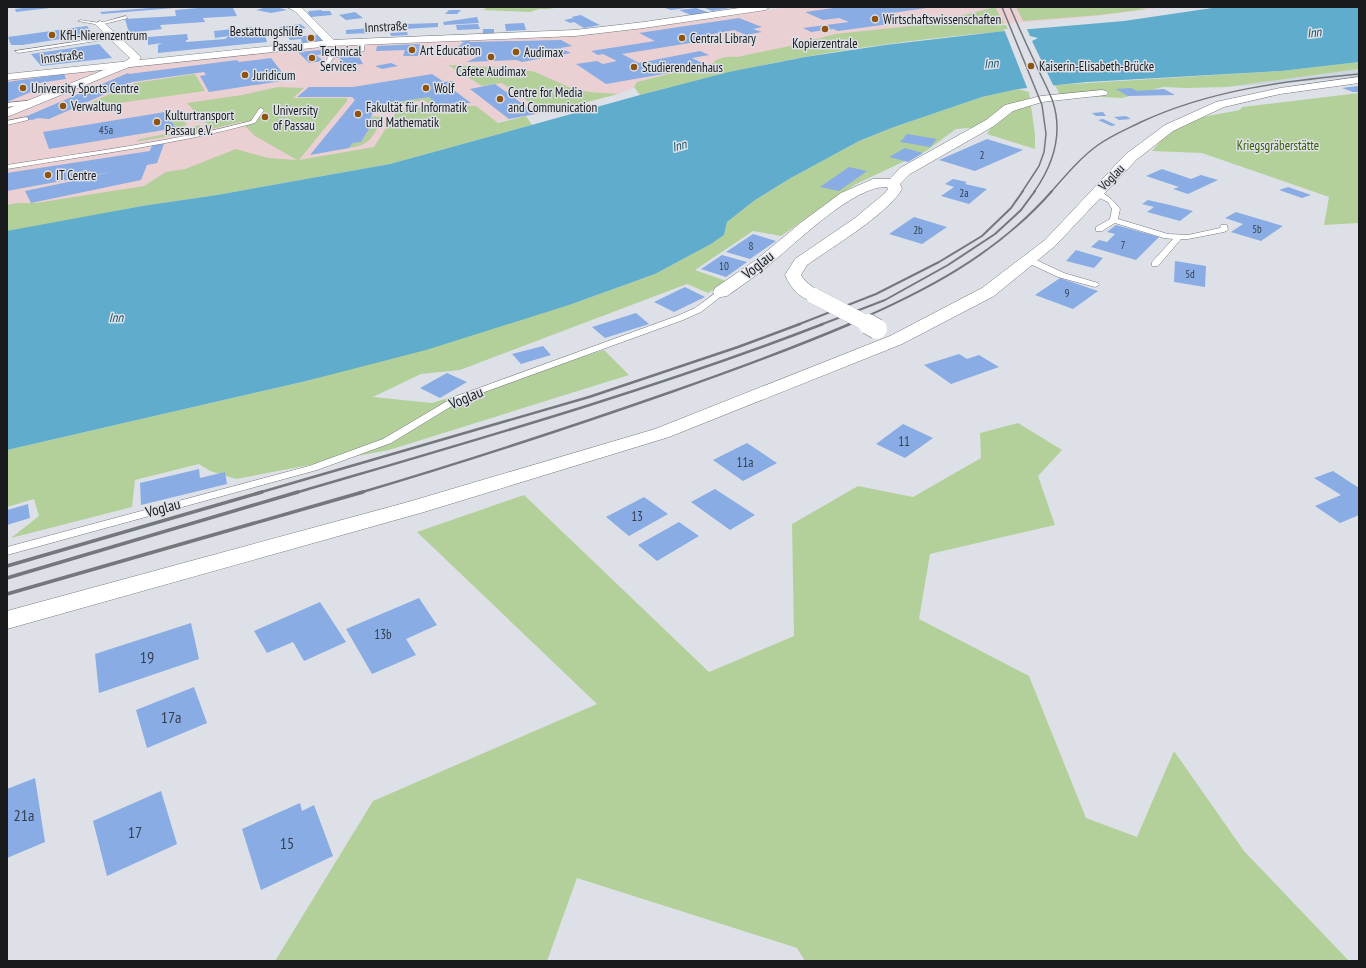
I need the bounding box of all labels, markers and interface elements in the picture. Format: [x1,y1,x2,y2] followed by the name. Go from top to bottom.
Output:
[883,11,1001,28] place label: Wirtschaftswissenschaften
[870,14,880,24] marker: Wirtschaftswissenschaften
[364,17,408,36] street label: Innstraße
[230,23,303,55] place label: Bestattungshilfe Passau
[1306,23,1324,42] water label: Inn
[820,24,830,34] marker: Kopierzentrale
[60,27,147,44] place label: KfH-Nierenzentrum
[47,30,57,40] marker: KfH-Nierenzentrum
[690,30,756,47] place label: Central Library
[306,33,316,43] marker: Bestattungshilfe Passau
[677,33,687,43] marker: Central Library
[792,35,858,52] place label: Kopierzentrale
[420,42,481,59] place label: Art Education
[320,43,361,75] place label: Technical Services
[524,44,564,61] place label: Audimax
[40,45,84,68] street label: Innstraße
[407,45,417,55] marker: Art Education
[511,47,521,57] marker: Audimax
[486,52,496,62] marker: Cafete Audimax
[307,53,317,63] marker: Technical Services
[983,54,1000,73] water label: Inn
[1039,58,1154,75] place label: Kaiserin-Elisabeth-Brücke
[642,59,723,76] place label: Studierendenhaus
[1026,61,1036,71] marker: Kaiserin-Elisabeth-Brücke
[629,62,639,72] marker: Studierendenhaus
[456,63,527,80] place label: Cafete Audimax
[252,67,295,84] place label: Juridicum
[240,70,250,80] marker: Juridicum
[31,80,139,97] place label: University Sports Centre
[434,80,455,97] place label: Wolf
[18,83,28,93] marker: University Sports Centre
[421,83,431,93] marker: Wolf
[508,84,597,116] place label: Centre for Media and Communication
[495,94,505,104] marker: Centre for Media and Communication
[70,98,122,115] place label: Verwaltung
[366,99,467,131] place label: Fakultät für Informatik und Mathematik
[58,101,68,111] marker: Verwaltung
[273,102,318,134] place label: University of Passau
[165,107,234,139] place label: Kulturtransport Passau e.V.
[353,109,363,119] marker: Fakultät für Informatik und Mathematik
[260,112,270,122] marker: University of Passau
[152,117,162,127] marker: Kulturtransport Passau e.V.
[99,123,113,137] house number: 45a
[670,135,690,156] water label: Inn
[1237,137,1319,154] park label: Kriegsgräberstätte
[980,148,985,162] house number: 2
[1094,160,1128,195] street label: Voglau
[56,167,96,184] place label: IT Centre
[43,170,53,180] marker: IT Centre
[959,186,969,200] house number: 2a
[1252,222,1262,236] house number: 5b
[913,223,923,237] house number: 2b
[1121,238,1126,252] house number: 7
[749,239,754,253] house number: 8
[737,246,777,284] street label: Voglau
[719,259,729,273] house number: 10
[1185,267,1195,281] house number: 5d
[1065,286,1070,300] house number: 9
[109,309,125,326] water label: Inn
[445,382,486,414] street label: Voglau
[898,433,910,450] house number: 11
[737,454,753,471] house number: 11a
[142,494,182,522] street label: Voglau
[631,508,643,525] house number: 13
[374,626,392,643] house number: 13b
[140,647,154,667] house number: 19
[161,707,181,727] house number: 17a
[14,805,34,825] house number: 21a
[128,822,142,842] house number: 17
[280,833,294,853] house number: 15

